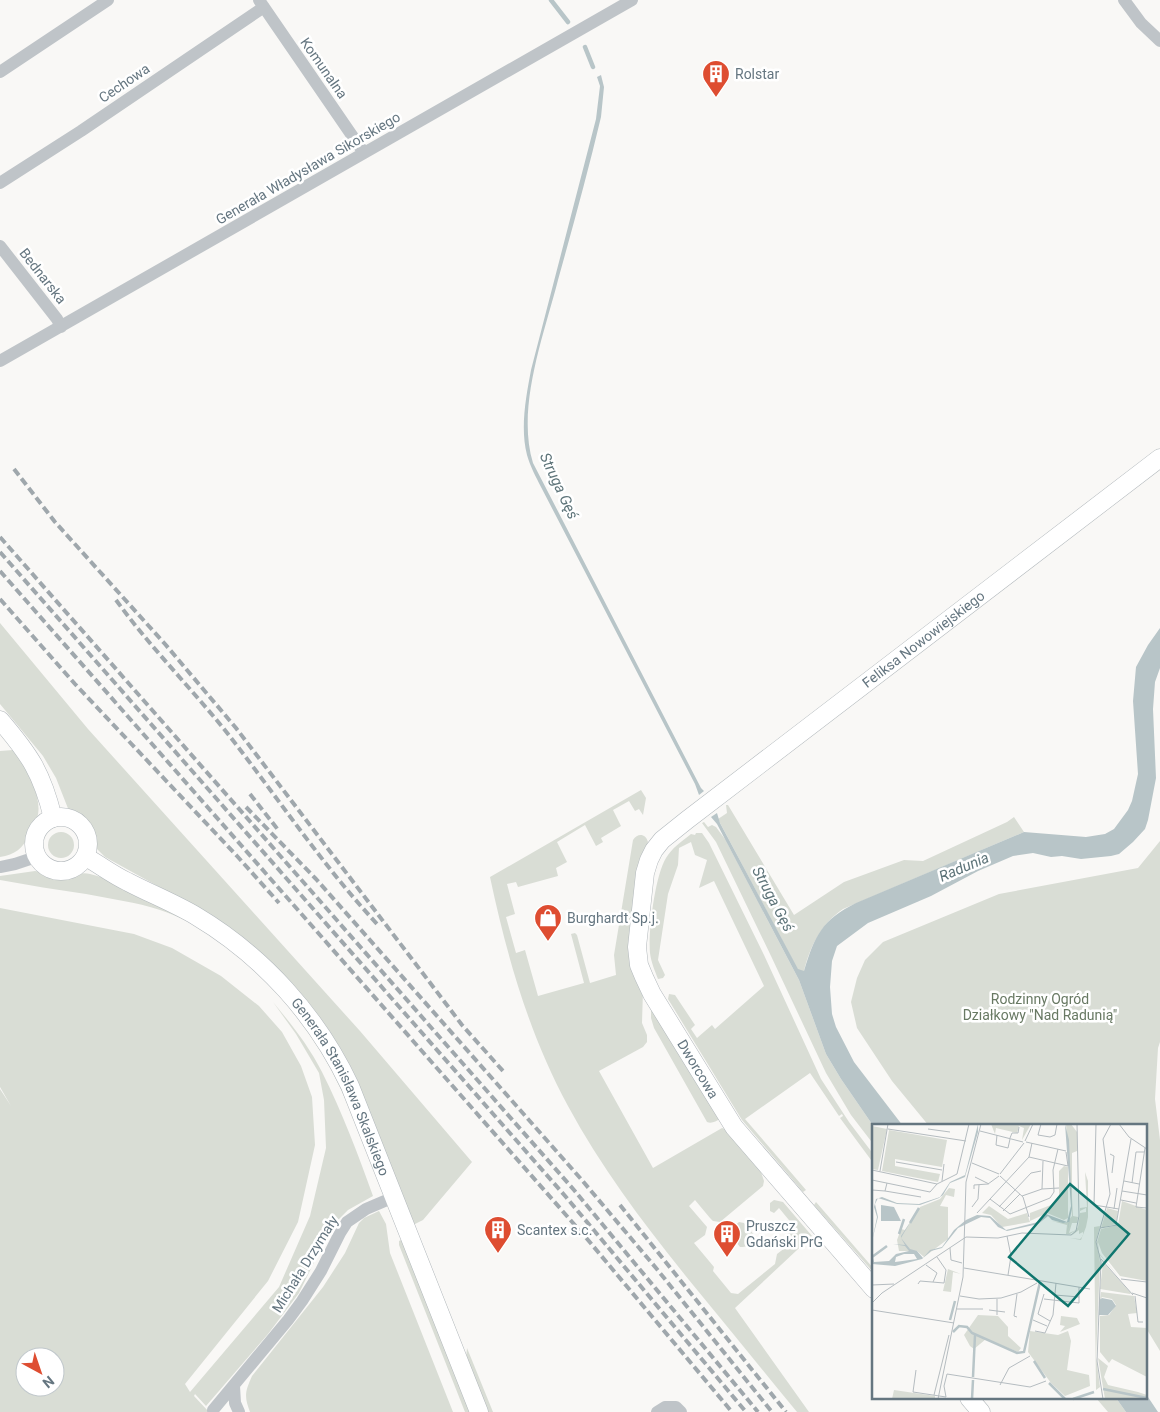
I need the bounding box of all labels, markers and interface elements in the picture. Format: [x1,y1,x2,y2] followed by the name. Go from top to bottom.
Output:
[297,34,351,102] street label: Komunalna
[701,59,731,98] building icon: Rolstar
[96,60,152,106] street label: Cechowa
[735,66,779,82] place label: Rolstar
[213,109,403,227] street label: Generała Władysława Sikorskiego
[16,245,70,307] street label: Bednarska
[536,450,582,523] water label: Struga Gęś
[859,587,988,691] street label: Feliksa Nowowiejskiego
[936,848,992,886] water label: Radunia
[748,863,798,935] water label: Struga Gęś
[533,903,563,942] shop icon: Burghardt Sp.j.
[567,910,659,926] place label: Burghardt Sp.j.
[963,991,1117,1023] park label: Rodzinny Ogród Działkowy "Nad Radunią"
[288,995,393,1178] street label: Generała Stanisława Skalskiego
[674,1037,722,1101] street label: Dworcowa
[872,1124,1148,1400] inset map
[269,1212,341,1315] street label: Michała Drzymały
[483,1215,513,1254] building icon: Scantex s.c.
[746,1218,823,1250] place label: Pruszcz Gdański PrG
[712,1219,742,1258] building icon: Pruszcz Gdański PrG
[517,1222,592,1238] place label: Scantex s.c.
[15,1347,65,1397] north arrow
[39,1373,57,1391] text: N

